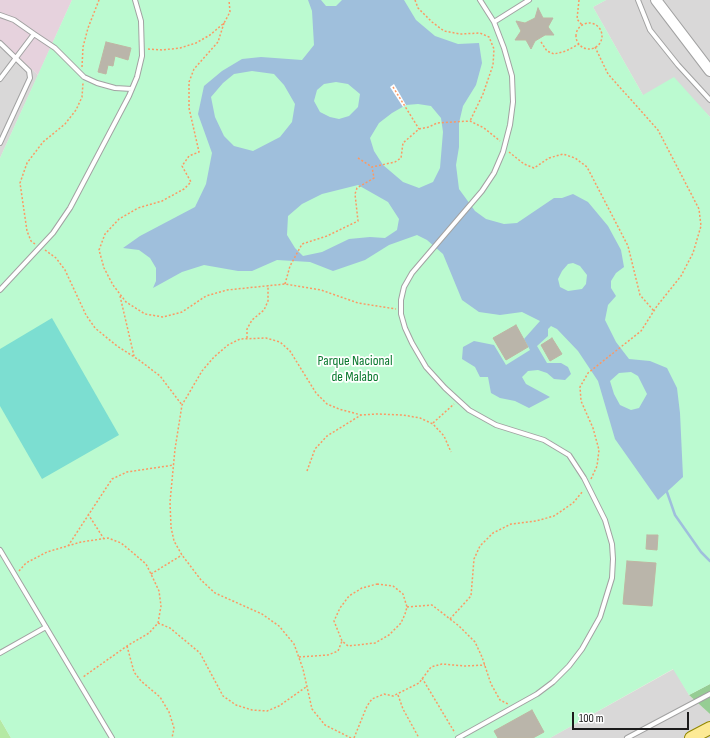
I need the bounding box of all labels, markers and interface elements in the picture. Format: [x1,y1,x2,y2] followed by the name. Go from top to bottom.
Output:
[318,353,392,386] park label: Parque Nacional de Malabo
[574,704,691,730] scale bar
[579,711,604,726] text: 100 m

